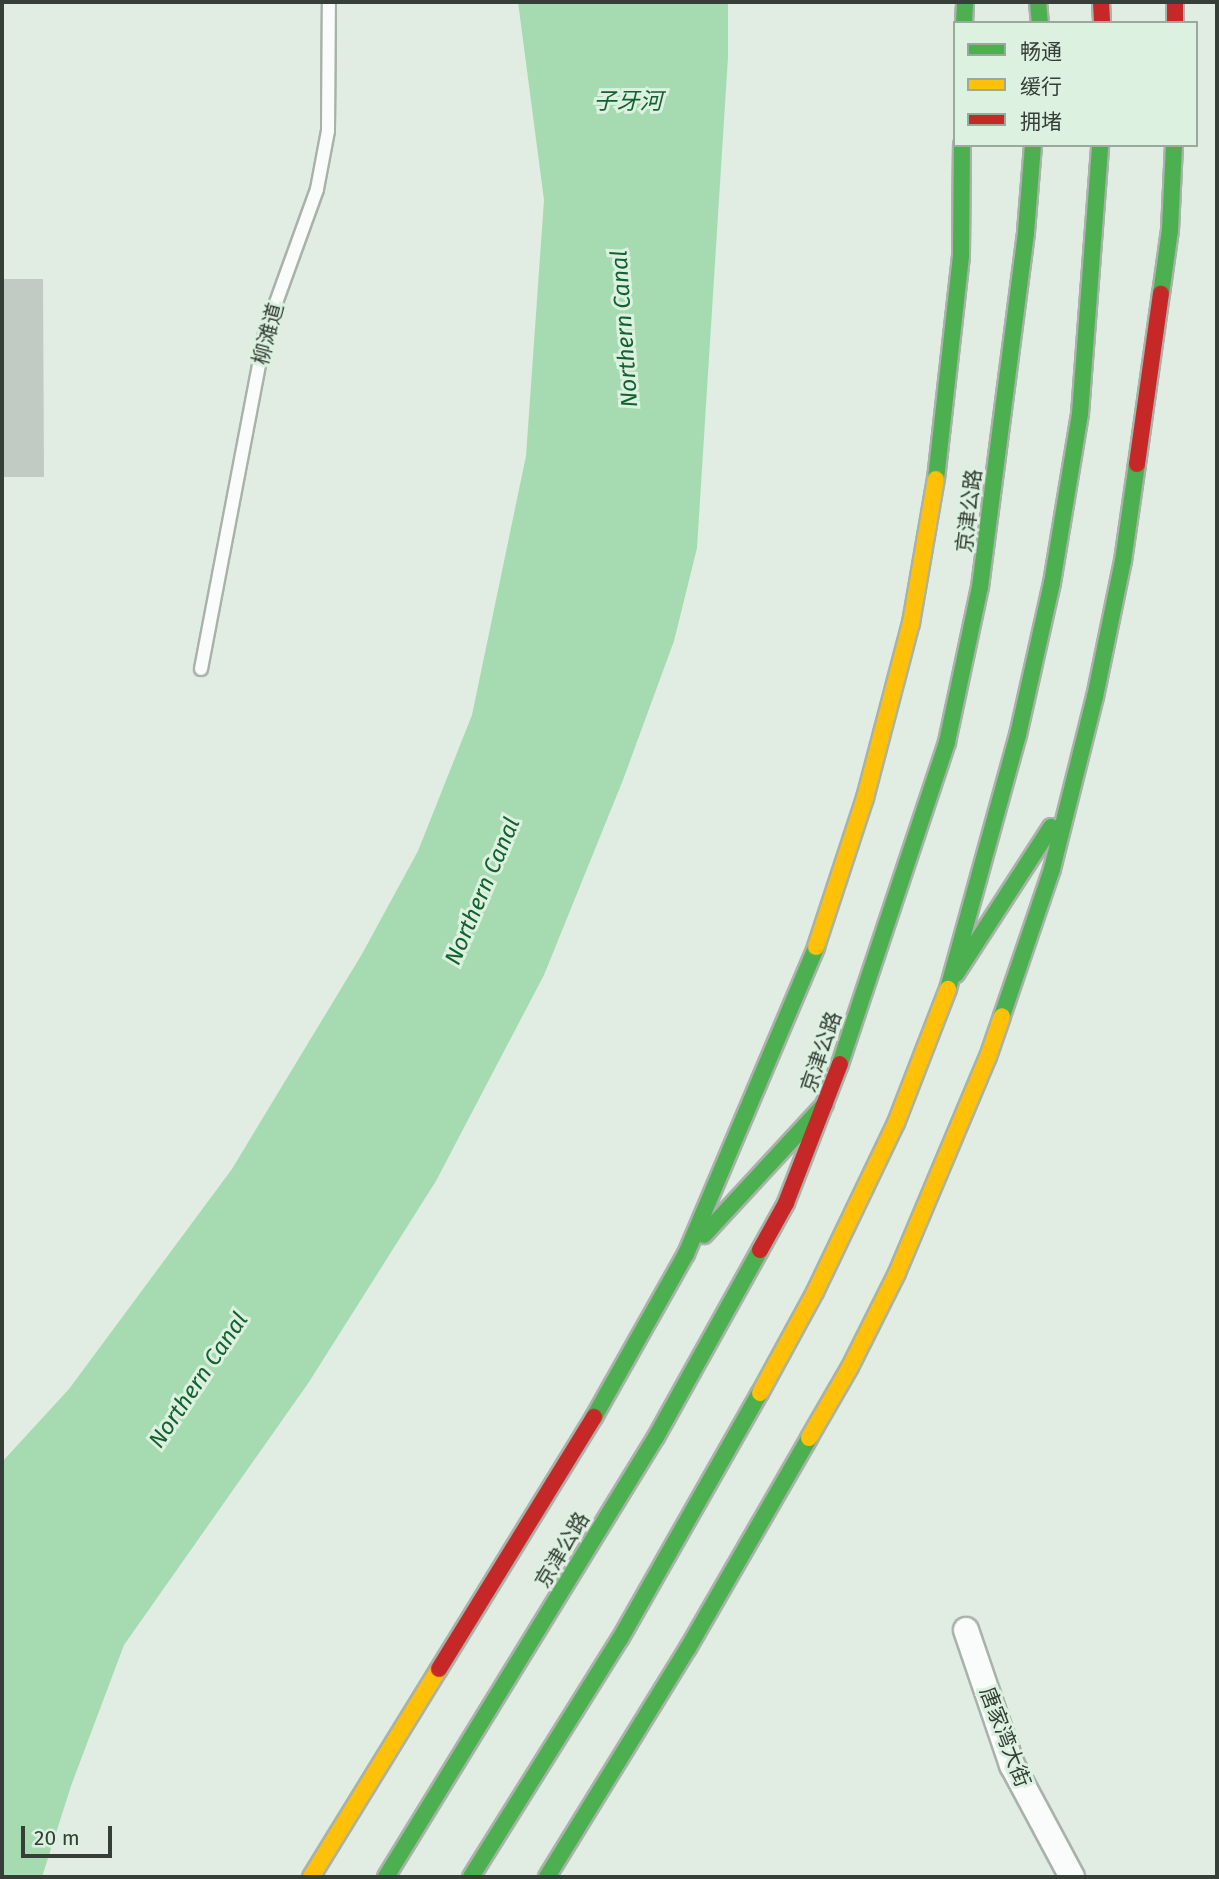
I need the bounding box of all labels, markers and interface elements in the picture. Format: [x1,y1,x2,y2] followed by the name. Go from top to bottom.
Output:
[953,21,1198,147] legend
[1020,39,1062,65] text: 畅通
[1020,74,1062,100] text: 缓行
[594,87,662,115] water label: 子牙河
[1020,109,1062,135] text: 拥堵
[605,249,643,409] water label: Northern Canal
[248,300,288,368] street label: 柳滩道
[951,468,987,554] street label: 京津公路
[439,813,525,969] water label: Northern Canal
[795,1008,847,1096] street label: 京津公路
[143,1307,253,1453] water label: Northern Canal
[530,1508,594,1592] street label: 京津公路
[974,1683,1036,1791] street label: 唐家湾大街
[24,1812,116,1856] scale bar
[34,1825,80,1851] text: 20 m

